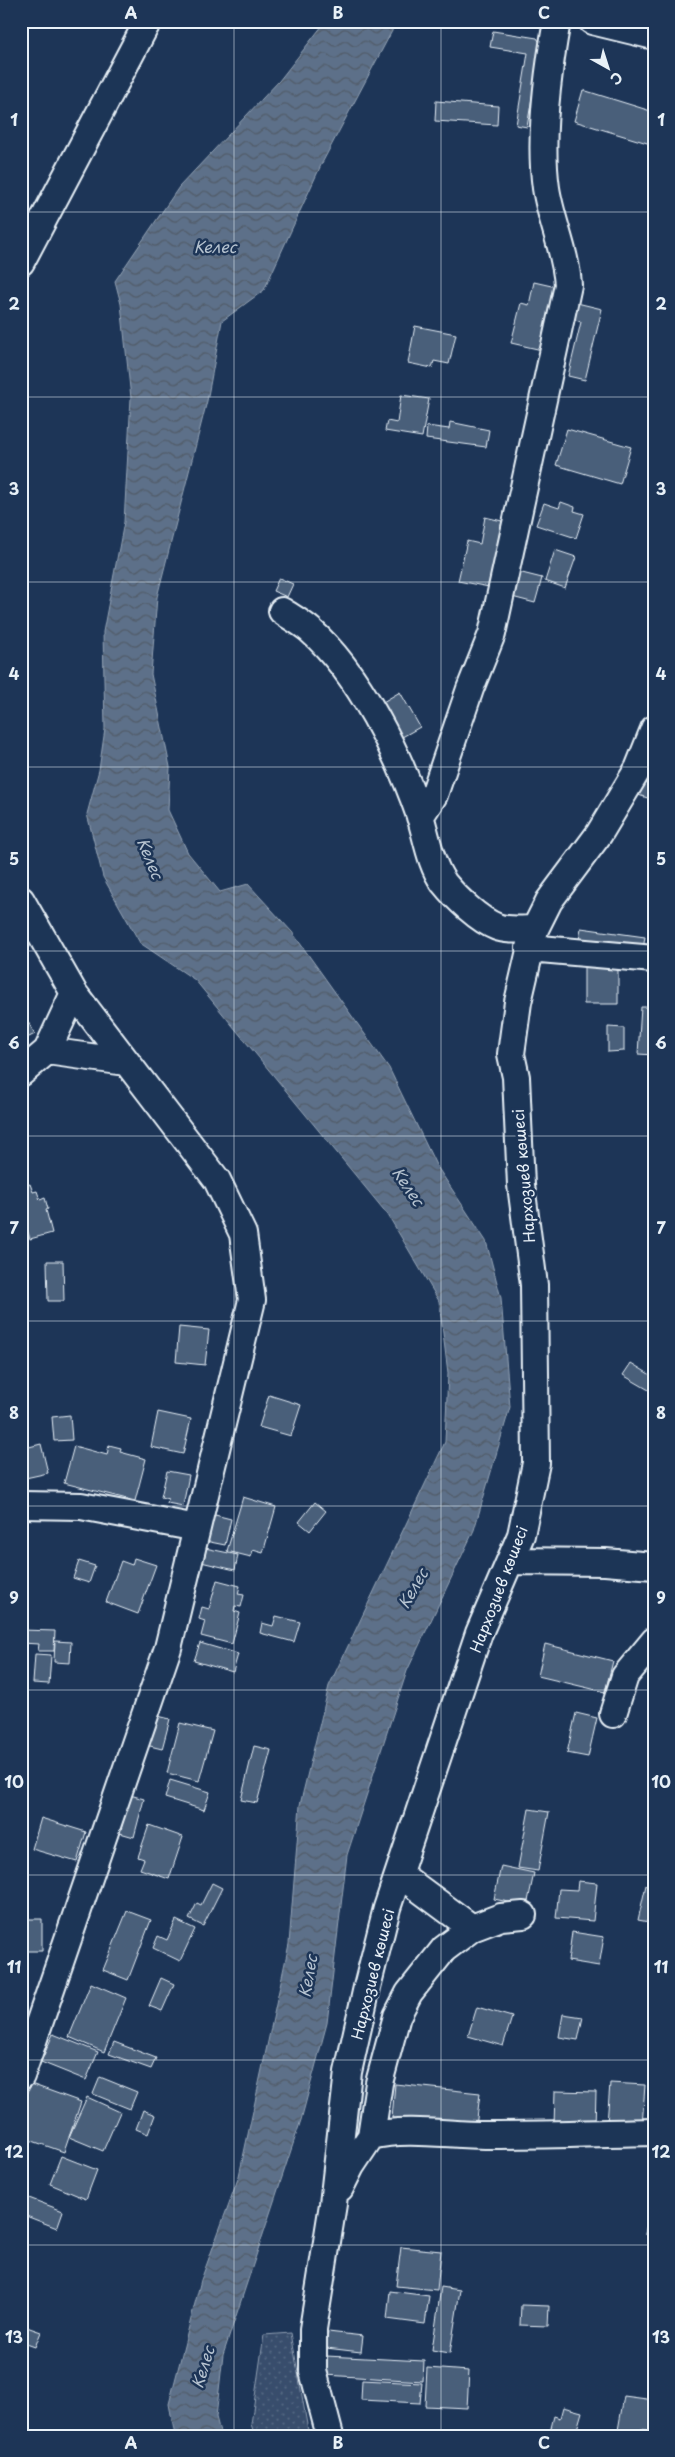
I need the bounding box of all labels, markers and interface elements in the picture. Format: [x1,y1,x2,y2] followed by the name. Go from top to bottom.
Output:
[125,0,138,24] text: A
[333,0,344,24] text: B
[538,0,550,24] text: C
[582,42,632,92] north arrow
[606,67,627,90] text: С
[10,107,18,131] text: 1
[657,107,665,131] text: 1
[194,234,238,258] water label: Келес
[8,291,20,315] text: 2
[655,291,667,315] text: 2
[9,476,19,500] text: 3
[656,476,666,500] text: 3
[9,661,20,685] text: 4
[656,661,667,685] text: 4
[132,834,171,884] water label: Келес
[9,846,19,870] text: 5
[656,846,666,870] text: 5
[8,1030,20,1054] text: 6
[655,1030,667,1054] text: 6
[506,1108,540,1244] street label: Нархозиев көшесі
[387,1162,432,1212] water label: Келес
[9,1215,19,1239] text: 7
[656,1215,666,1239] text: 7
[9,1400,19,1424] text: 8
[656,1400,666,1424] text: 8
[463,1522,533,1656] street label: Нархозиев көшесі
[391,1562,434,1612] water label: Келес
[9,1585,19,1609] text: 9
[656,1585,666,1609] text: 9
[4,1769,24,1793] text: 10
[651,1769,671,1793] text: 10
[345,1906,399,2042] street label: Нархозиев көшесі
[291,1952,323,1999] water label: Келес
[7,1954,21,1978] text: 11
[654,1954,668,1978] text: 11
[5,2139,23,2163] text: 12
[652,2139,670,2163] text: 12
[5,2324,23,2348] text: 13
[652,2324,670,2348] text: 13
[184,2342,220,2391] water label: Келес
[125,2430,138,2454] text: A
[333,2430,344,2454] text: B
[538,2430,550,2454] text: C

